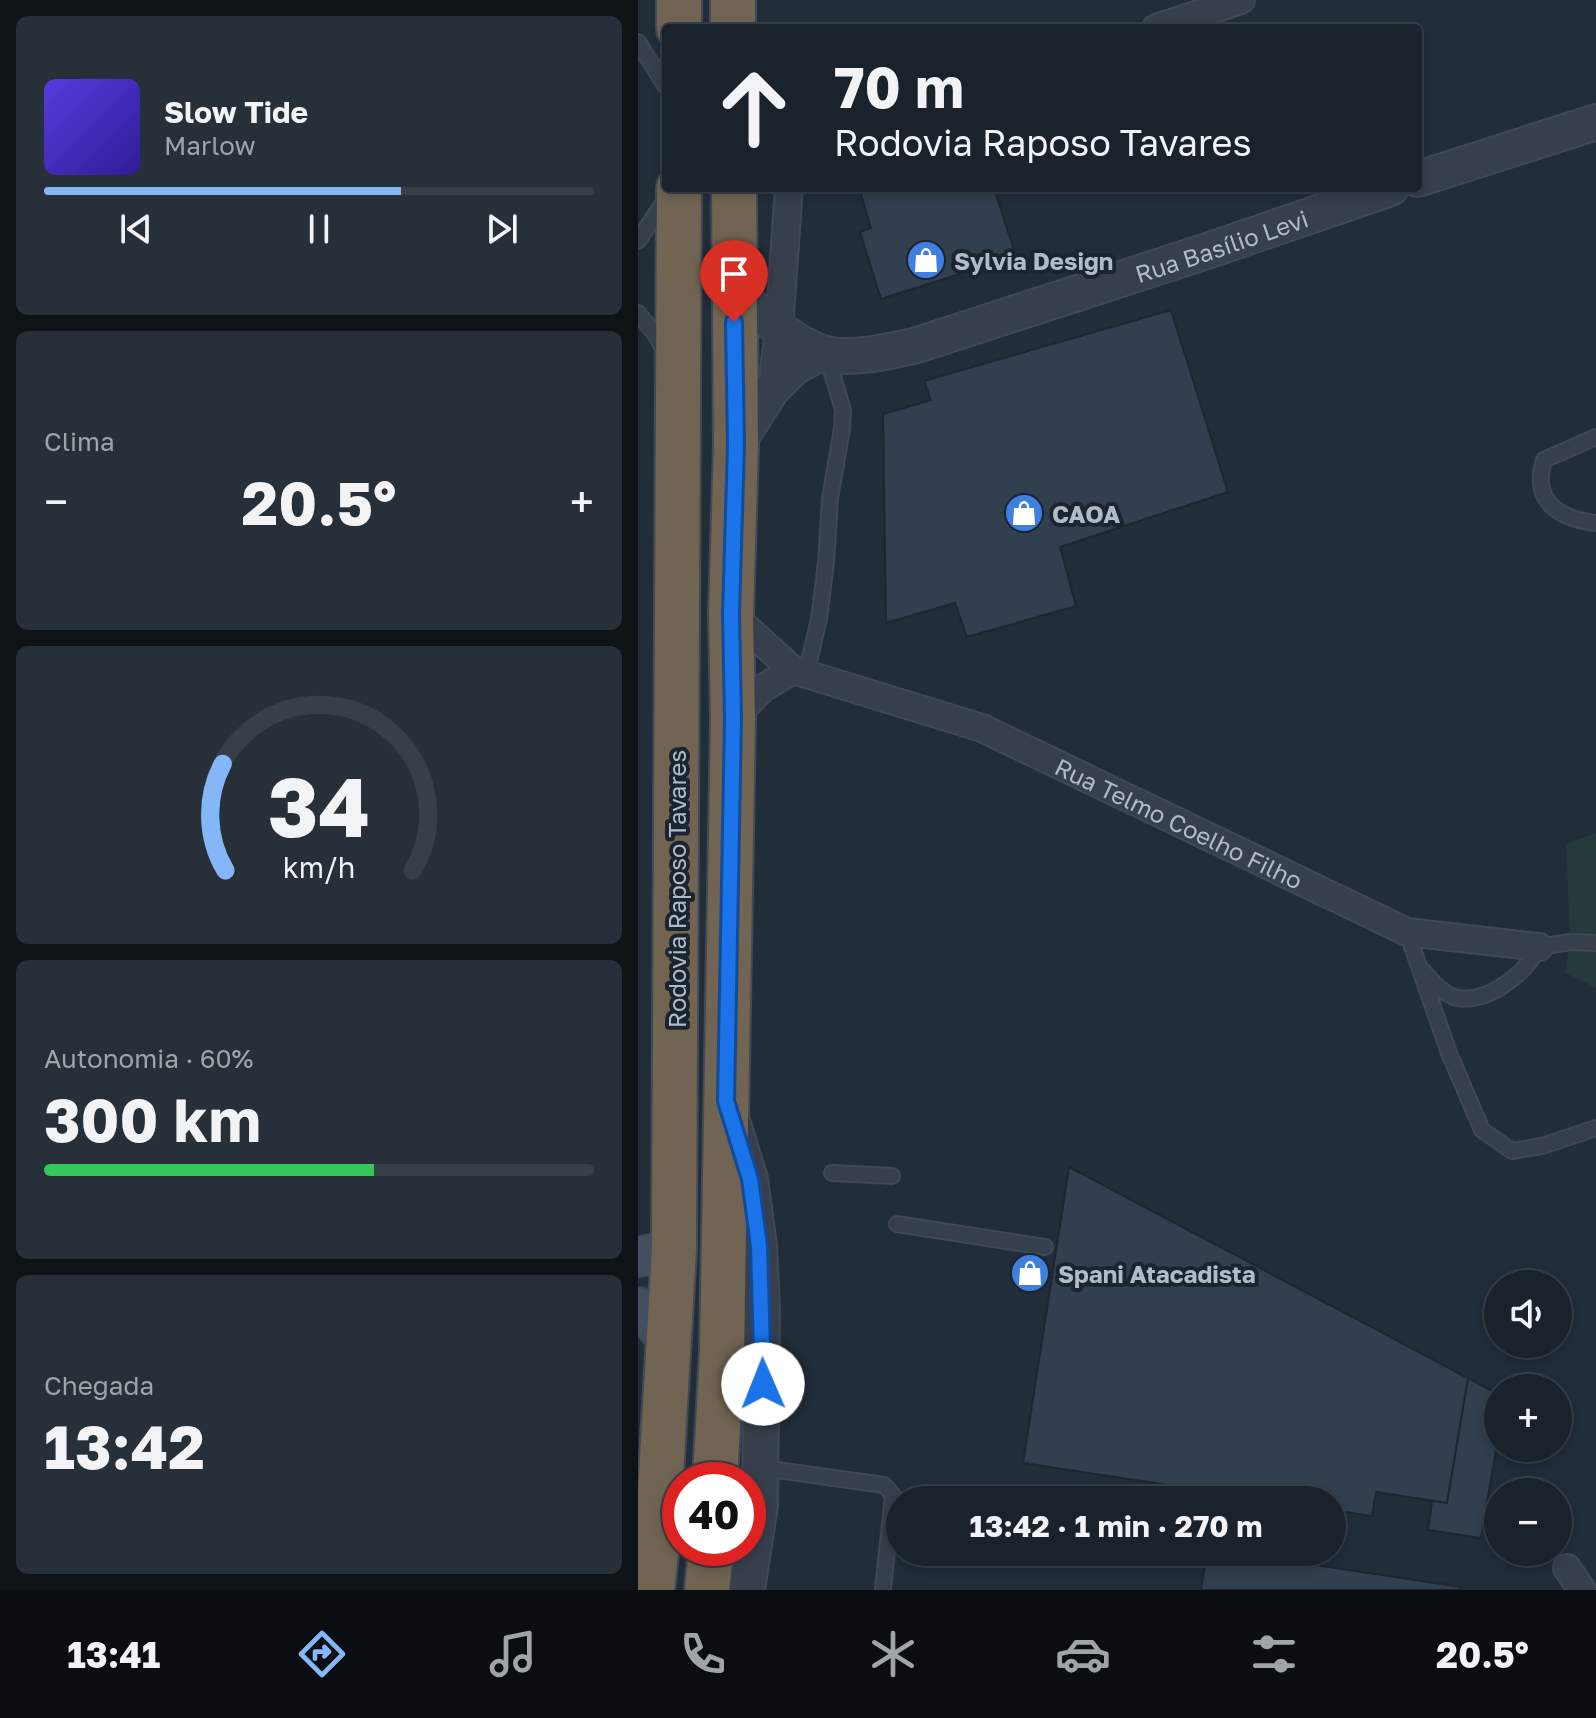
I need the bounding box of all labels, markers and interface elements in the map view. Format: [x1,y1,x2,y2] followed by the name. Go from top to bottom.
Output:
[834,53,964,120] text: 70 m
[702,56,806,160] icon: ahead
[164,94,308,130] text: Slow Tide
[834,121,1252,164] text: Rodovia Raposo Tavares
[164,130,256,161] text: Marlow
[1131,203,1312,288] street label: Rua Basílio Levi
[114,207,158,251] icon: previous
[297,207,341,251] icon: pause
[480,207,524,251] icon: next
[905,239,947,281] shop icon: Sylvia Design
[700,240,768,322] pin
[954,246,1113,275] place label: Sylvia Design
[712,252,756,296] icon: arrive
[44,426,115,457] text: Clima
[242,466,396,538] text: 20.5°
[44,475,68,528] text: −
[570,475,594,528] text: +
[1003,492,1045,534] shop icon: CAOA
[1052,499,1120,528] place label: CAOA
[662,750,691,1028] street label: Rodovia Raposo Tavares
[1051,751,1308,894] street label: Rua Telmo Coelho Filho
[268,755,370,855] text: 34
[283,850,355,884] text: km/h
[44,1043,253,1074] text: Autonomia · 60%
[44,1083,261,1155] text: 300 km
[1009,1252,1051,1294] shop icon: Spani Atacadista
[1058,1259,1256,1288] place label: Spani Atacadista
[1484,1270,1572,1566] map controls
[1484,1270,1572,1358] button: sound
[721,1342,805,1426] position arrow
[44,1370,154,1401] text: Chegada
[1484,1374,1572,1462] button: +
[44,1410,205,1482] text: 13:42
[662,1462,766,1566] speed limit sign: 40
[1484,1478,1572,1566] button: −
[969,1508,1263,1544] text: 13:42 · 1 min · 270 m
[294,1626,350,1682] icon: directions
[485,1626,541,1682] icon: music
[675,1626,731,1682] icon: phone
[865,1626,921,1682] icon: climate
[1055,1626,1111,1682] icon: car
[1246,1626,1302,1682] icon: filters
[67,1633,160,1676] text: 13:41
[1436,1633,1529,1676] text: 20.5°

